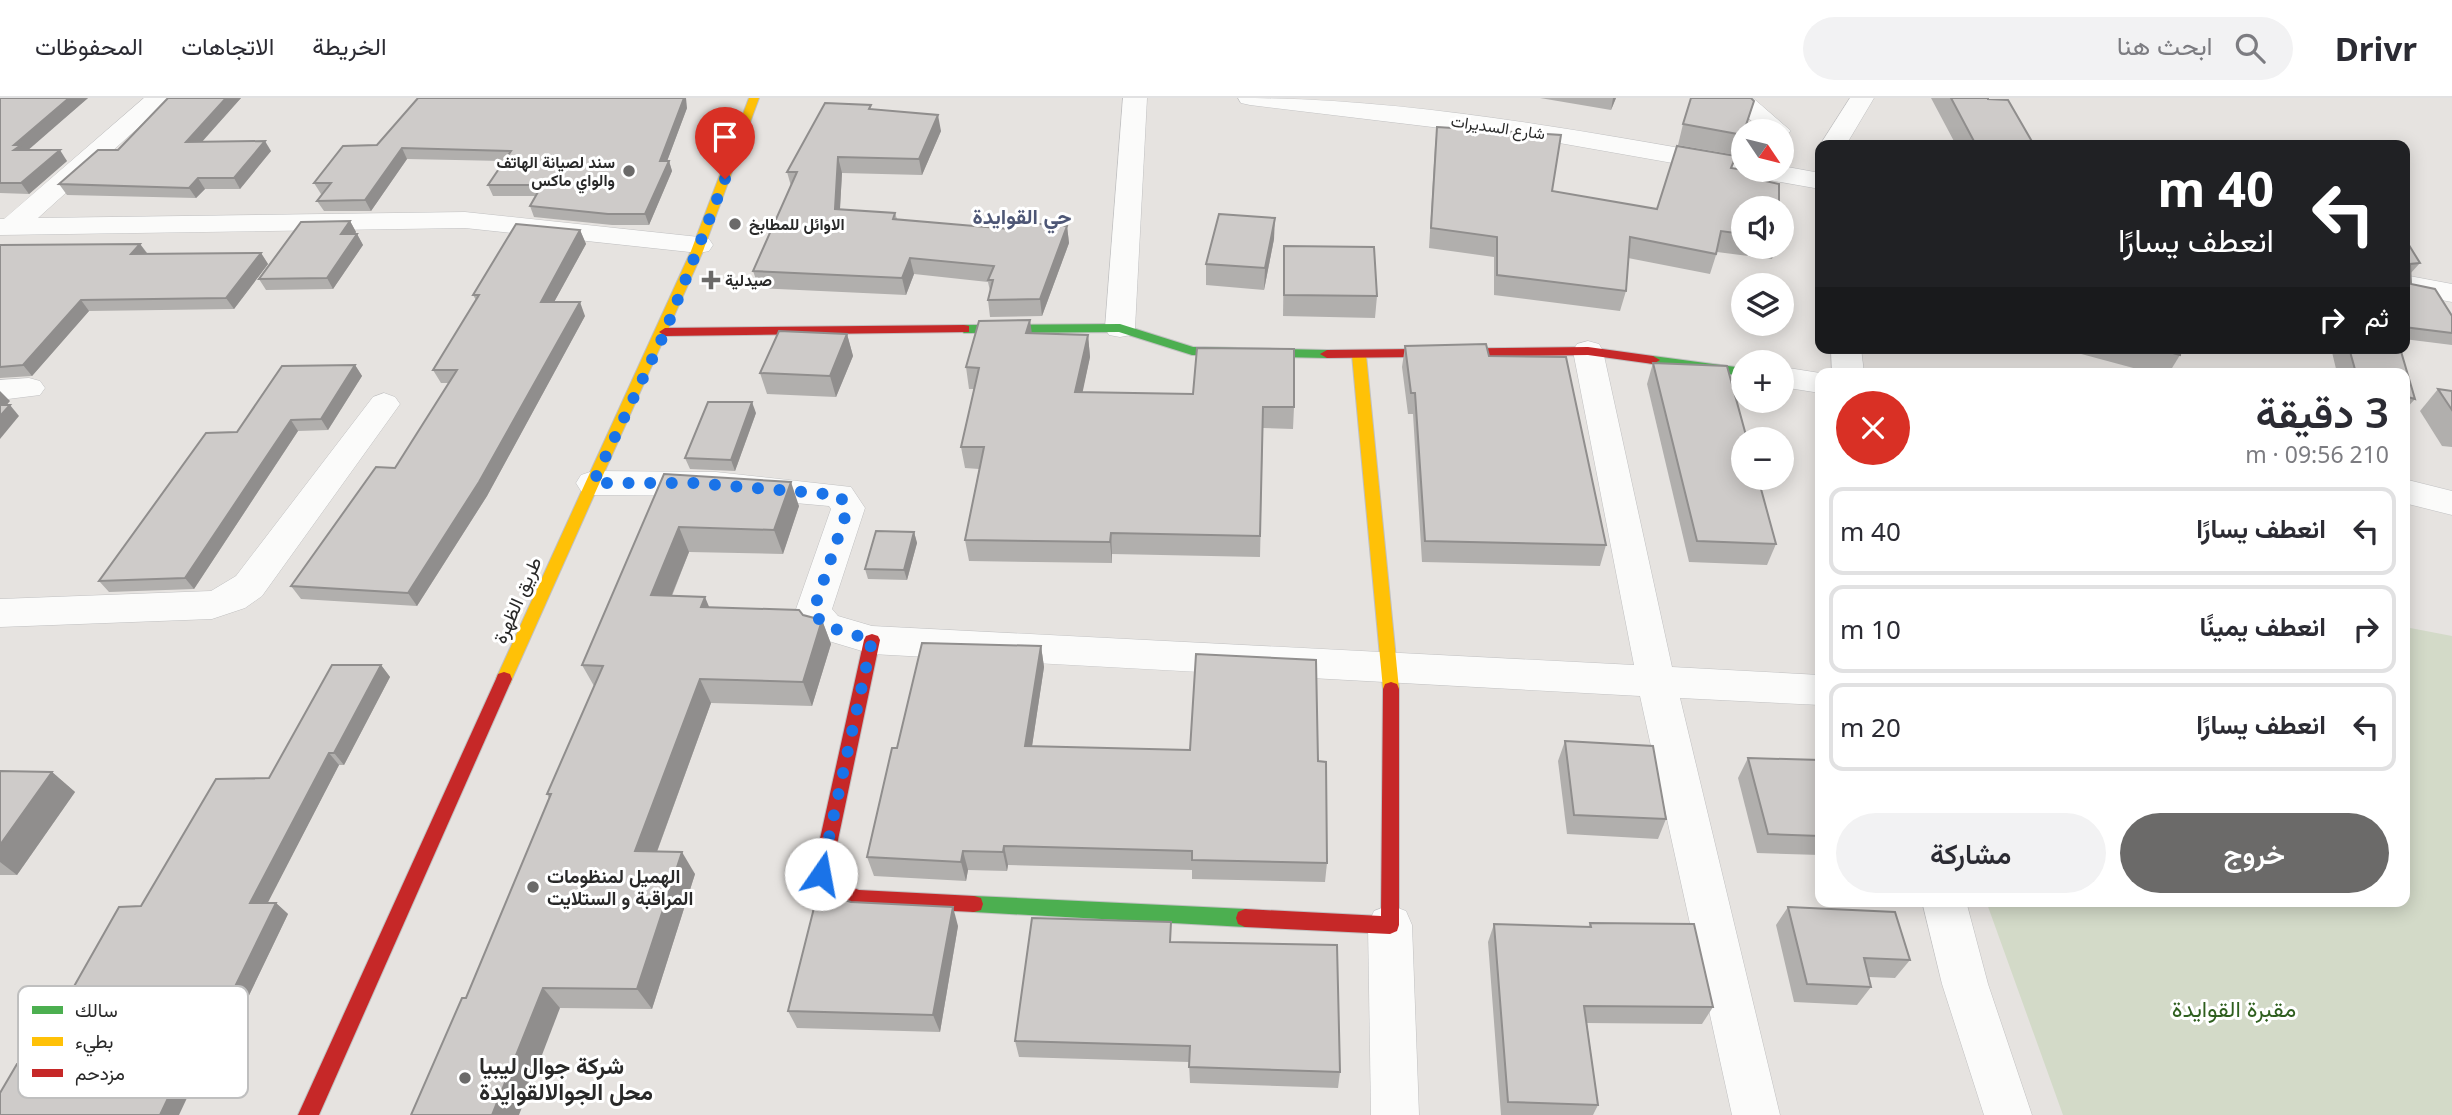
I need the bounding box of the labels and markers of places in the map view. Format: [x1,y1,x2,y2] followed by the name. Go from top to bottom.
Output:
[695,107,755,179] pin
[496,151,615,194] place label: سند لصيانة الهاتف والواي ماكس
[621,163,637,179] marker: سند لصيانة الهاتف والواي ماكس
[749,213,845,236] place label: الاوائل للمطابخ
[727,216,743,232] marker: الاوائل للمطابخ
[725,269,772,291] place label: صيدلية
[703,272,719,288] marker: صيدلية
[547,863,693,911] place label: الهميل لمنظومات المراقبة و الستلايت
[525,879,541,895] marker: الهميل لمنظومات المراقبة و الستلايت
[479,1049,653,1107] place label: شركة جوال ليبيا محل الجوالالقوايدة
[457,1070,473,1086] marker: شركة جوال ليبيا محل الجوالالقوايدة

